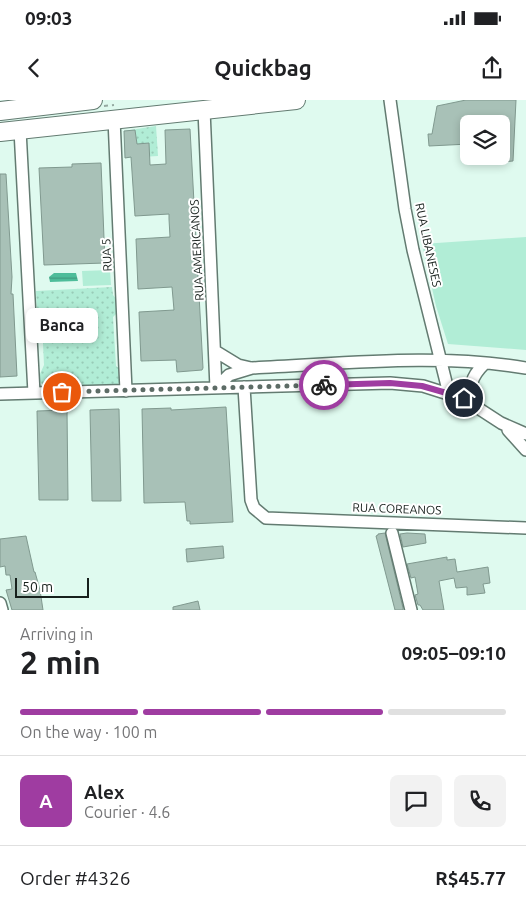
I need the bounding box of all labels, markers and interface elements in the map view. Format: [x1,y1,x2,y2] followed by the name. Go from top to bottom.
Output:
[25,7,73,29] text: 09:03
[20,54,48,82] icon: back
[478,54,506,82] icon: share
[214,55,312,80] text: Quickbag
[460,115,510,165] map controls
[460,115,510,165] button: layers
[187,199,206,301] street label: RUA AMERICANOS
[413,202,444,288] street label: RUA LIBANESES
[99,238,114,272] street label: RUA 5
[26,307,98,342] callout: Banca
[40,316,84,334] text: Banca
[299,360,349,410] courier
[41,371,83,413] pin
[310,371,338,399] icon: bike
[443,377,485,419] pin
[48,378,76,406] icon: bag
[450,384,478,412] icon: home
[352,500,442,517] street label: RUA COREANOS
[15,575,89,598] scale bar
[22,579,53,595] text: 50 m
[20,625,93,643] text: Arriving in
[401,642,506,664] text: 09:05–09:10
[20,644,101,680] text: 2 min
[20,723,157,741] text: On the way · 100 m
[390,775,442,827] button: chat
[454,775,506,827] button: phone
[84,781,124,803] text: Alex
[39,790,53,812] text: A
[84,803,170,821] text: Courier · 4.6
[20,867,130,889] text: Order #4326
[435,867,506,889] text: R$45.77

